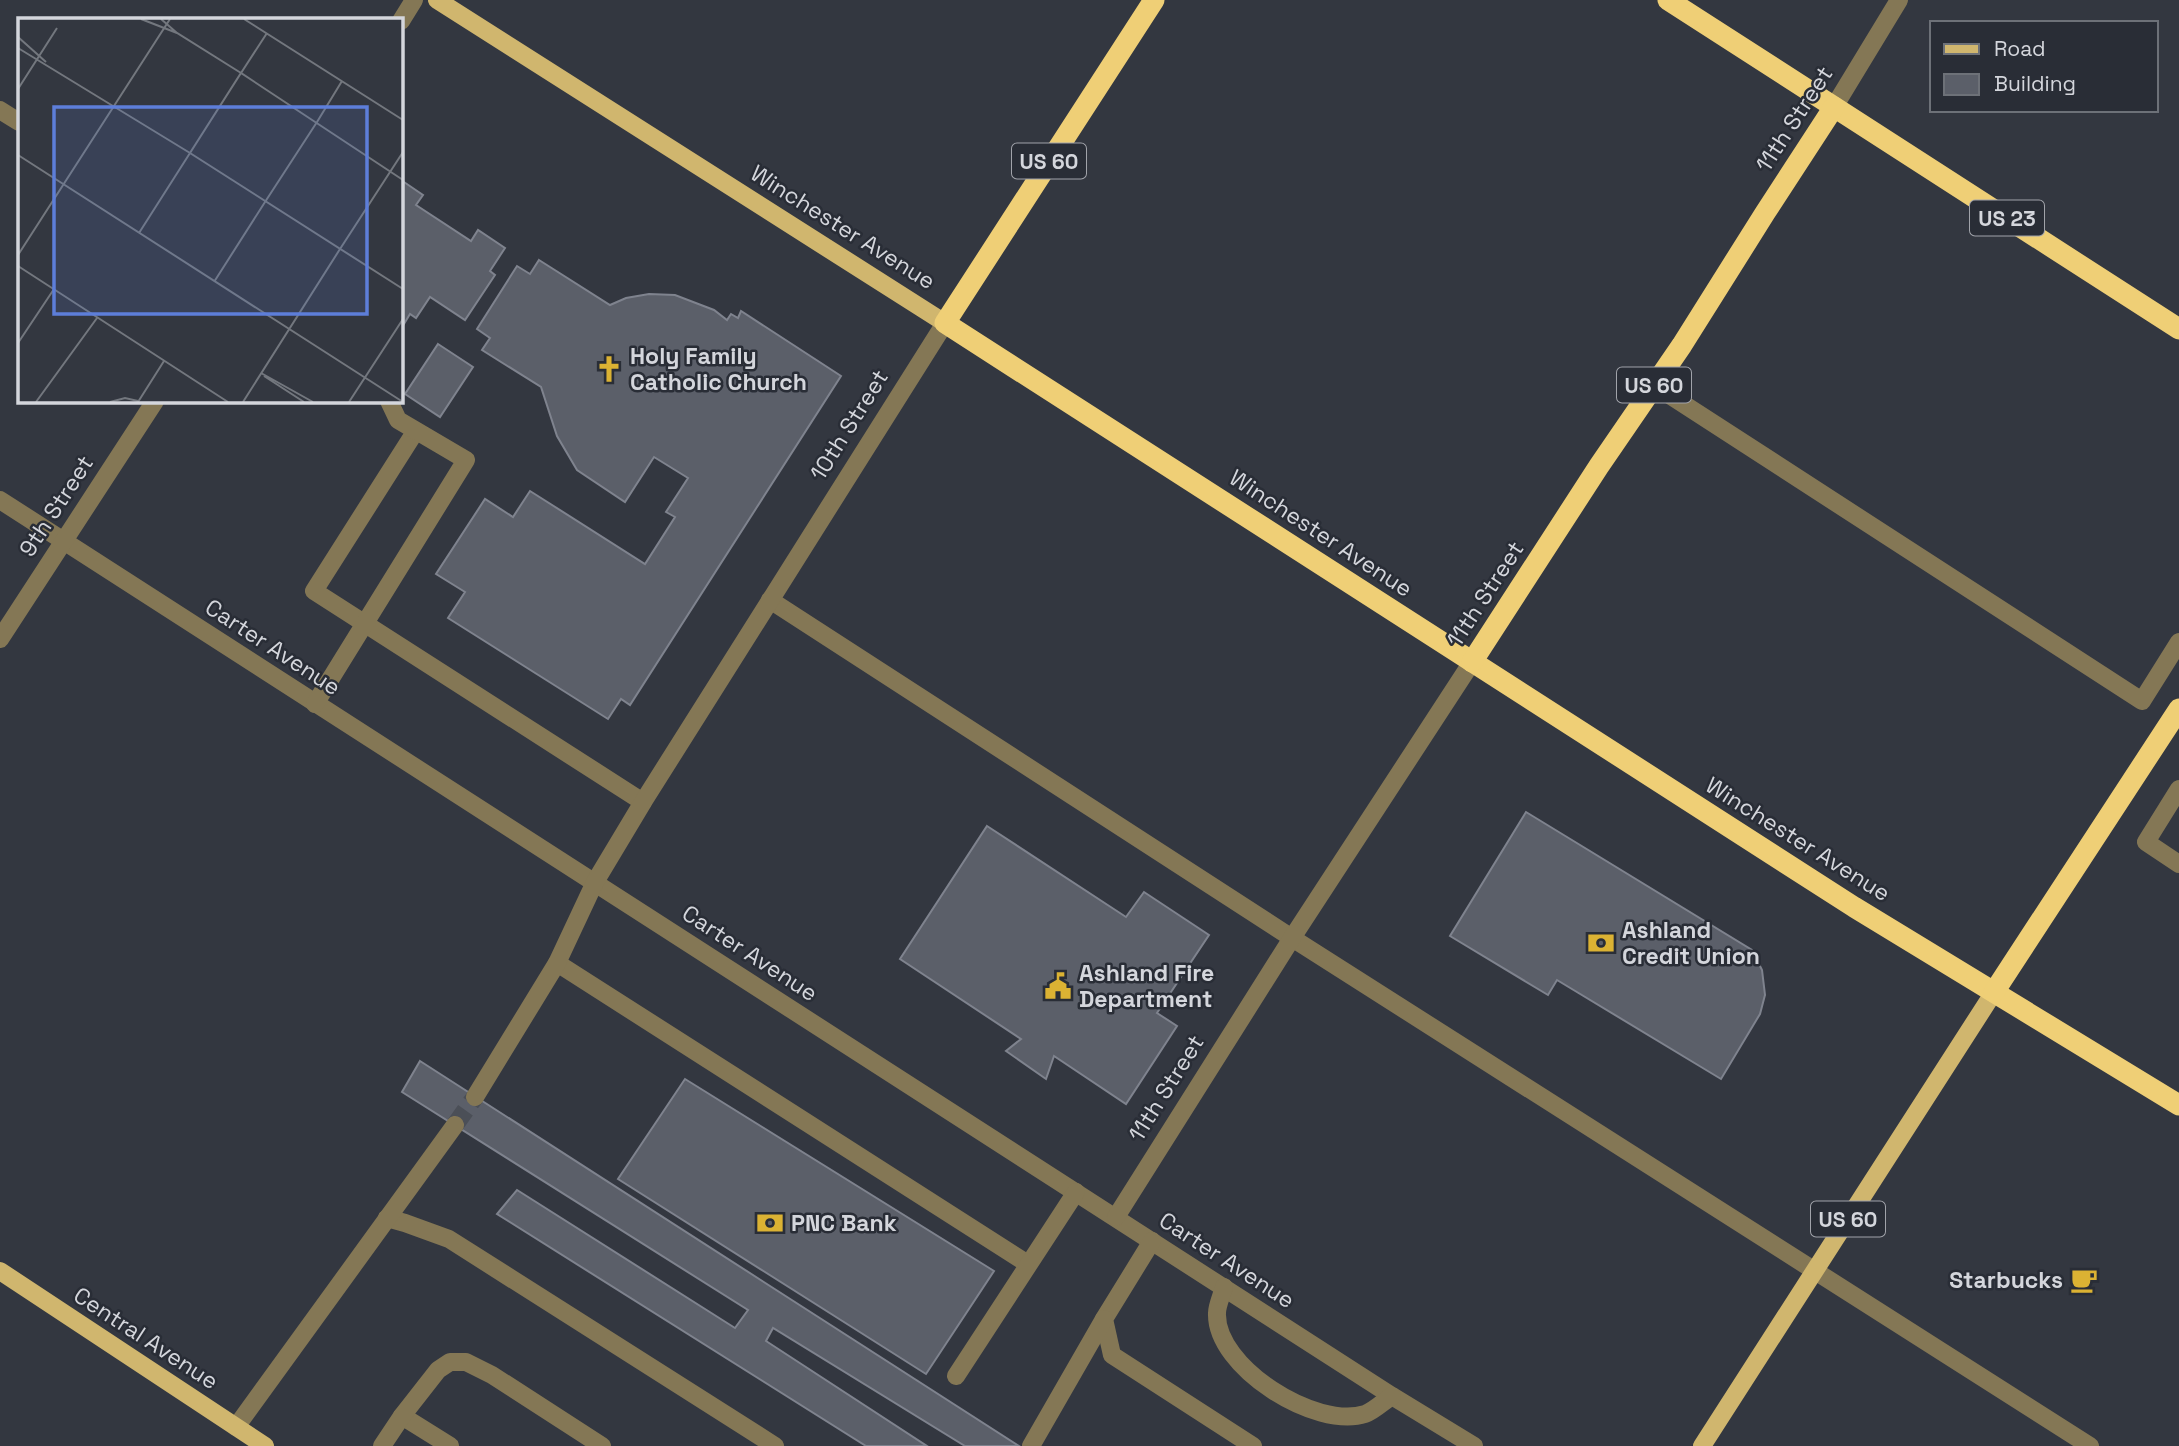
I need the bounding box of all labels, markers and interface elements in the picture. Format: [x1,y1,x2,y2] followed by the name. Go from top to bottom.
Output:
[18,18,402,402] inset map
[1930,21,2158,112] legend
[1994,35,2046,62] text: Road
[1749,60,1839,178] street label: 11th Street
[1994,70,2076,97] text: Building
[1012,144,1086,178] road number: US 60
[745,158,941,296] street label: Winchester Avenue
[1970,200,2044,235] road number: US 23
[630,341,807,397] place label: Holy Family Catholic Church
[594,354,624,384] church icon: Holy Family Catholic Church
[803,364,895,486] street label: 10th Street
[1617,368,1691,402] road number: US 60
[12,450,100,562] street label: 9th Street
[1224,463,1418,603] street label: Winchester Avenue
[1440,535,1530,653] street label: 11th Street
[199,592,347,702] street label: Carter Avenue
[1700,770,1896,908] street label: Winchester Avenue
[676,898,824,1008] street label: Carter Avenue
[1622,915,1760,971] place label: Ashland Credit Union
[1586,928,1616,958] bank icon: Ashland Credit Union
[1079,958,1214,1014] place label: Ashland Fire Department
[1043,971,1073,1001] public building icon: Ashland Fire Department
[1121,1029,1211,1147] street label: 11th Street
[1811,1202,1885,1236] road number: US 60
[1153,1205,1301,1315] street label: Carter Avenue
[755,1208,785,1238] bank icon: PNC Bank
[791,1208,897,1238] place label: PNC Bank
[1949,1265,2063,1295] place label: Starbucks
[2069,1265,2099,1295] cafe icon: Starbucks
[68,1280,224,1396] street label: Central Avenue

